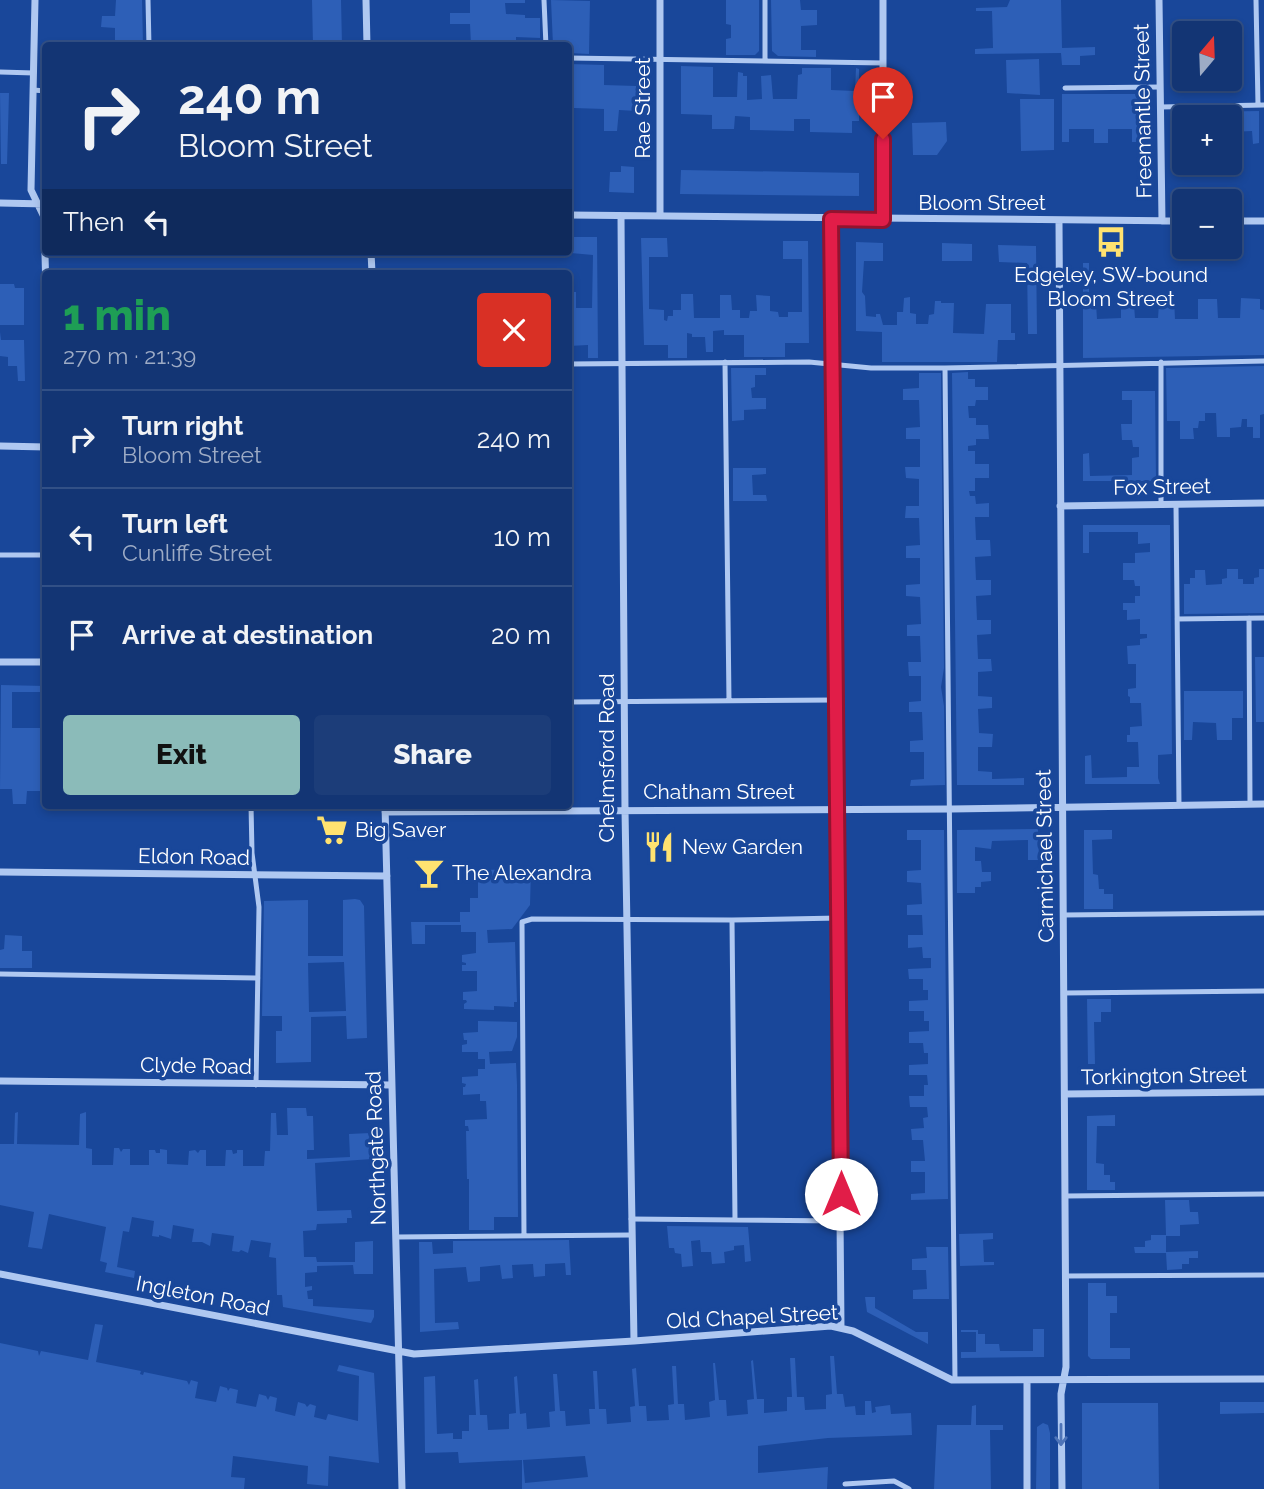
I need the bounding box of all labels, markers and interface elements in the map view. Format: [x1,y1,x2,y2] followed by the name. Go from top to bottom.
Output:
[1172,21,1242,91] north arrow
[1172,21,1242,259] map controls
[1128,23,1157,199] street label: Freemantle Street
[630,58,655,158] street label: Rae Street
[853,67,913,139] pin
[178,68,321,125] text: 240 m
[63,70,154,161] icon: right
[864,78,902,116] icon: arrive
[1172,105,1242,175] button: +
[178,127,372,164] text: Bloom Street
[1172,189,1242,259] button: −
[918,190,1046,215] street label: Bloom Street
[138,203,176,241] icon: left
[63,207,124,237] text: Then
[1094,225,1128,259] bus stop icon: Edgeley, SW-bound Bloom Street
[1014,262,1208,311] place label: Edgeley, SW-bound Bloom Street
[63,291,171,340] text: 1 min
[477,293,551,367] button: close
[63,342,196,369] text: 270 m · 21:39
[122,411,243,441] text: Turn right
[63,420,101,458] icon: right
[477,424,551,454] text: 240 m
[122,441,262,468] text: Bloom Street
[1113,473,1211,500] street label: Fox Street
[122,509,228,539] text: Turn left
[63,518,101,556] icon: left
[493,522,551,552] text: 10 m
[122,539,272,566] text: Cunliffe Street
[63,616,101,654] icon: arrive
[122,620,373,650] text: Arrive at destination
[491,620,551,650] text: 20 m
[594,673,619,843] street label: Chelmsford Road
[63,715,300,795] button: Exit
[314,715,551,795] button: Share
[1030,769,1059,943] street label: Carmichael Street
[643,779,795,804] street label: Chatham Street
[315,813,349,847] supermarket icon: Big Saver
[355,817,447,842] place label: Big Saver
[642,830,676,864] restaurant icon: New Garden
[682,834,803,859] place label: New Garden
[138,843,250,870] street label: Eldon Road
[412,856,446,890] bar icon: The Alexandra
[452,860,592,885] place label: The Alexandra
[140,1052,252,1079] street label: Clyde Road
[1081,1062,1247,1089] street label: Torkington Street
[360,1070,391,1226] street label: Northgate Road
[804,1157,878,1231] position arrow
[134,1270,272,1321] street label: Ingleton Road
[665,1300,838,1333] street label: Old Chapel Street
[1054,1423,1068,1446] one-way arrow

